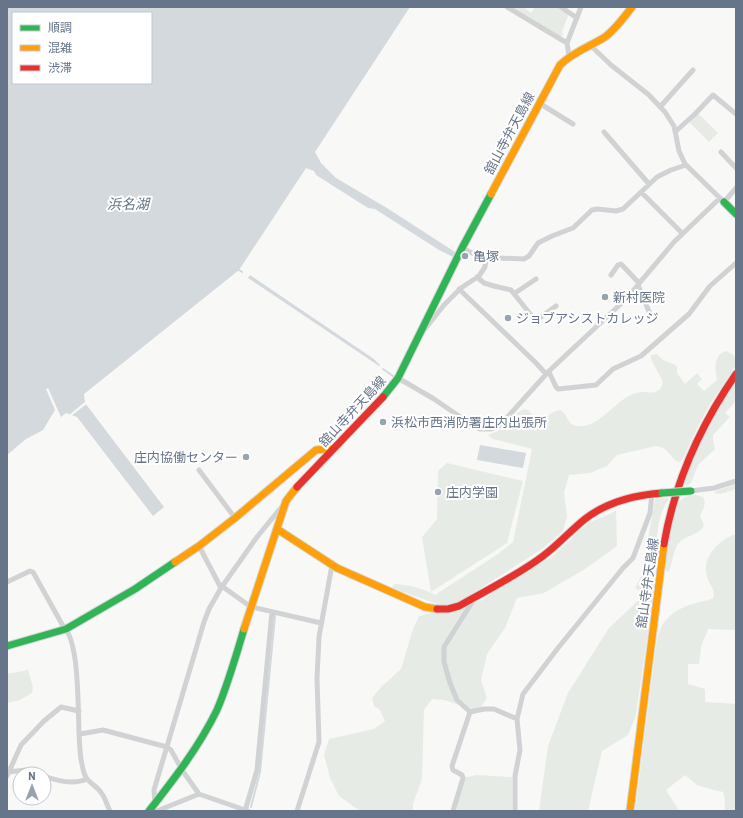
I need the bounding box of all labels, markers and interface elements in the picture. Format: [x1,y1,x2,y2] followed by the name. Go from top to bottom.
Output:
[12,12,152,84] legend
[48,20,72,34] text: 順調
[48,40,72,54] text: 混雑
[48,60,72,74] text: 渋滞
[481,89,537,177] street label: 舘山寺弁天島線
[107,195,151,212] water label: 浜名湖
[473,248,499,264] place label: 亀塚
[460,251,470,261] marker: 亀塚
[613,289,665,305] place label: 新村医院
[600,292,610,302] marker: 新村医院
[516,310,658,326] place label: ジョブアシストカレッジ
[503,313,513,323] marker: ジョブアシストカレッジ
[315,372,389,450] street label: 舘山寺弁天島線
[391,414,547,430] place label: 浜松市西消防署庄内出張所
[378,417,388,427] marker: 浜松市西消防署庄内出張所
[134,449,238,465] place label: 庄内協働センター
[241,452,251,462] marker: 庄内協働センター
[446,484,498,500] place label: 庄内学園
[433,487,443,497] marker: 庄内学園
[633,537,661,629] street label: 舘山寺弁天島線
[12,766,52,806] north arrow
[28,769,36,782] text: N

